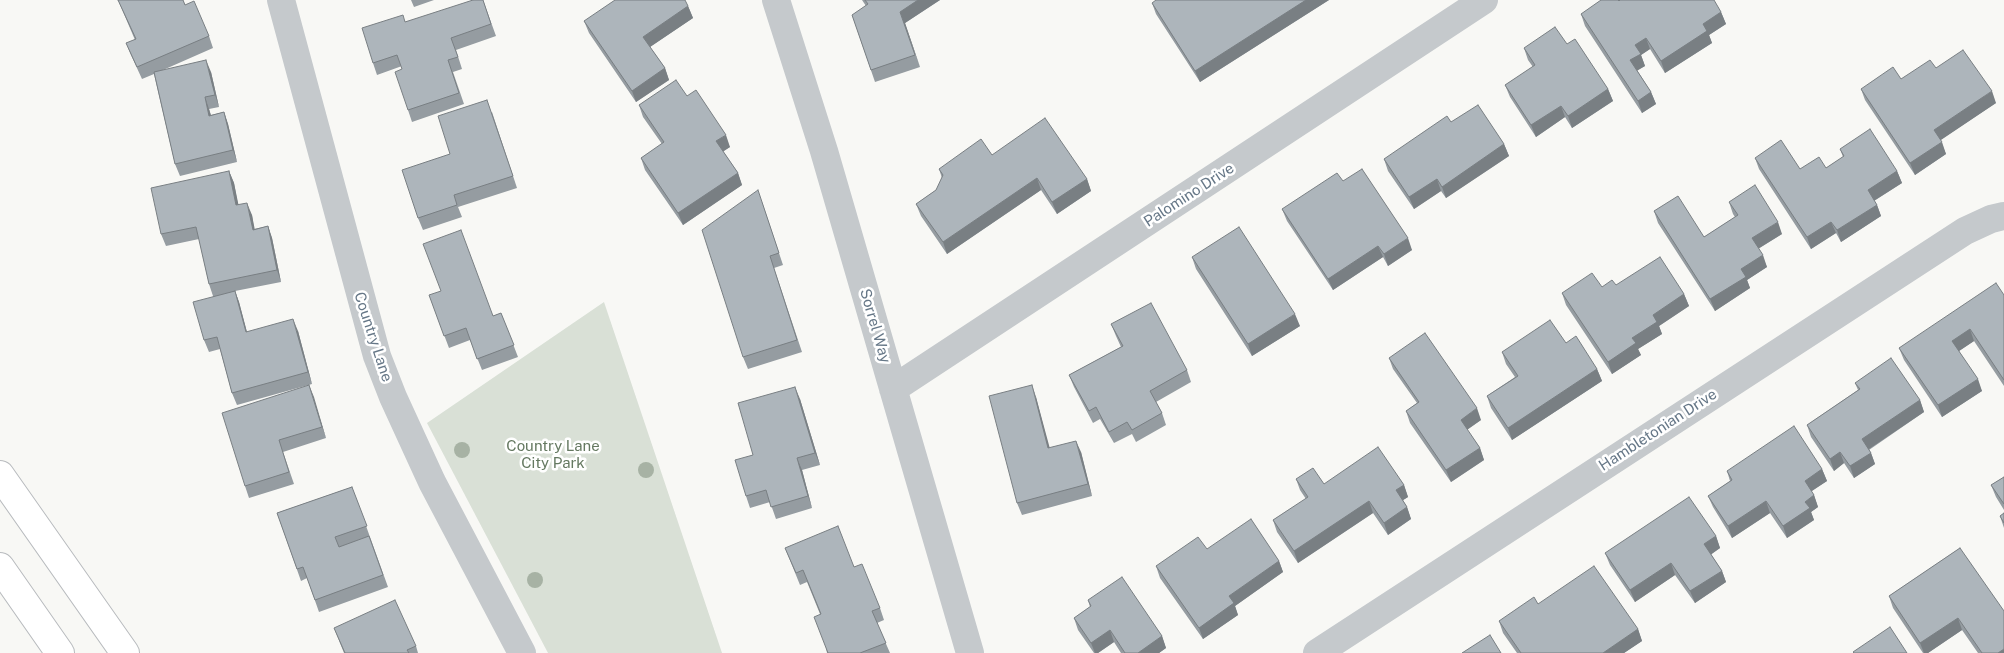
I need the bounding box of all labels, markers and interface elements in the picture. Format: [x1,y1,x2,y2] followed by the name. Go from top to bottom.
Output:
[1141,159,1237,231] street label: Palomino Drive
[856,287,894,365] street label: Sorrel Way
[350,290,396,384] street label: Country Lane
[1596,385,1720,475] street label: Hambletonian Drive
[506,437,600,472] park label: Country Lane City Park

